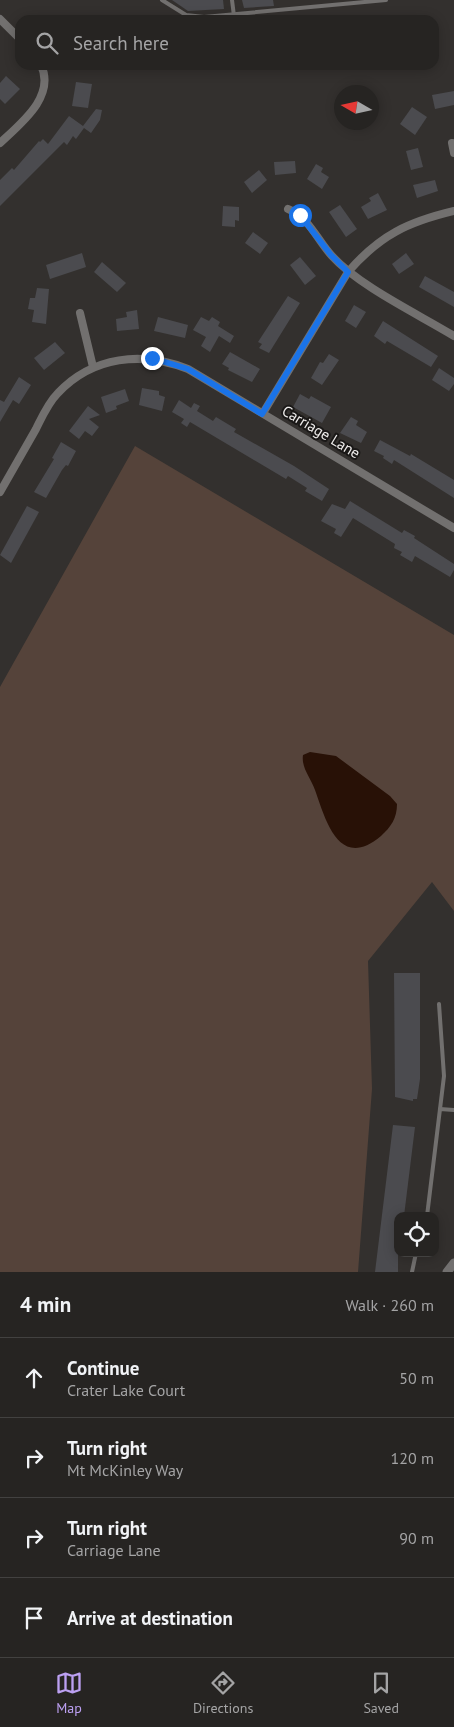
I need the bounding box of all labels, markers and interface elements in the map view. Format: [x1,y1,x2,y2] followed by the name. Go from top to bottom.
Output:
[15,15,439,70] search box
[33,29,61,57] icon: search
[73,31,169,55] text: Search here
[334,85,379,130] north arrow
[289,204,312,227] route start
[141,347,164,370] route end
[279,401,364,462] street label: Carriage Lane
[394,1212,439,1257] map controls
[394,1212,439,1257] button: locate
[20,1291,71,1318] text: 4 min
[345,1295,434,1315] text: Walk · 260 m
[67,1356,139,1380] text: Continue
[20,1364,48,1392] icon: ahead
[399,1368,434,1388] text: 50 m
[67,1380,185,1400] text: Crater Lake Court
[67,1436,147,1460] text: Turn right
[20,1444,48,1472] icon: right
[391,1448,434,1468] text: 120 m
[67,1460,183,1480] text: Mt McKinley Way
[67,1516,147,1540] text: Turn right
[20,1524,48,1552] icon: right
[399,1528,434,1548] text: 90 m
[67,1540,161,1560] text: Carriage Lane
[20,1604,48,1632] icon: arrive
[67,1606,233,1630] text: Arrive at destination
[55,1669,83,1717] tab: Map
[193,1669,253,1717] tab: Directions
[363,1669,399,1717] tab: Saved

